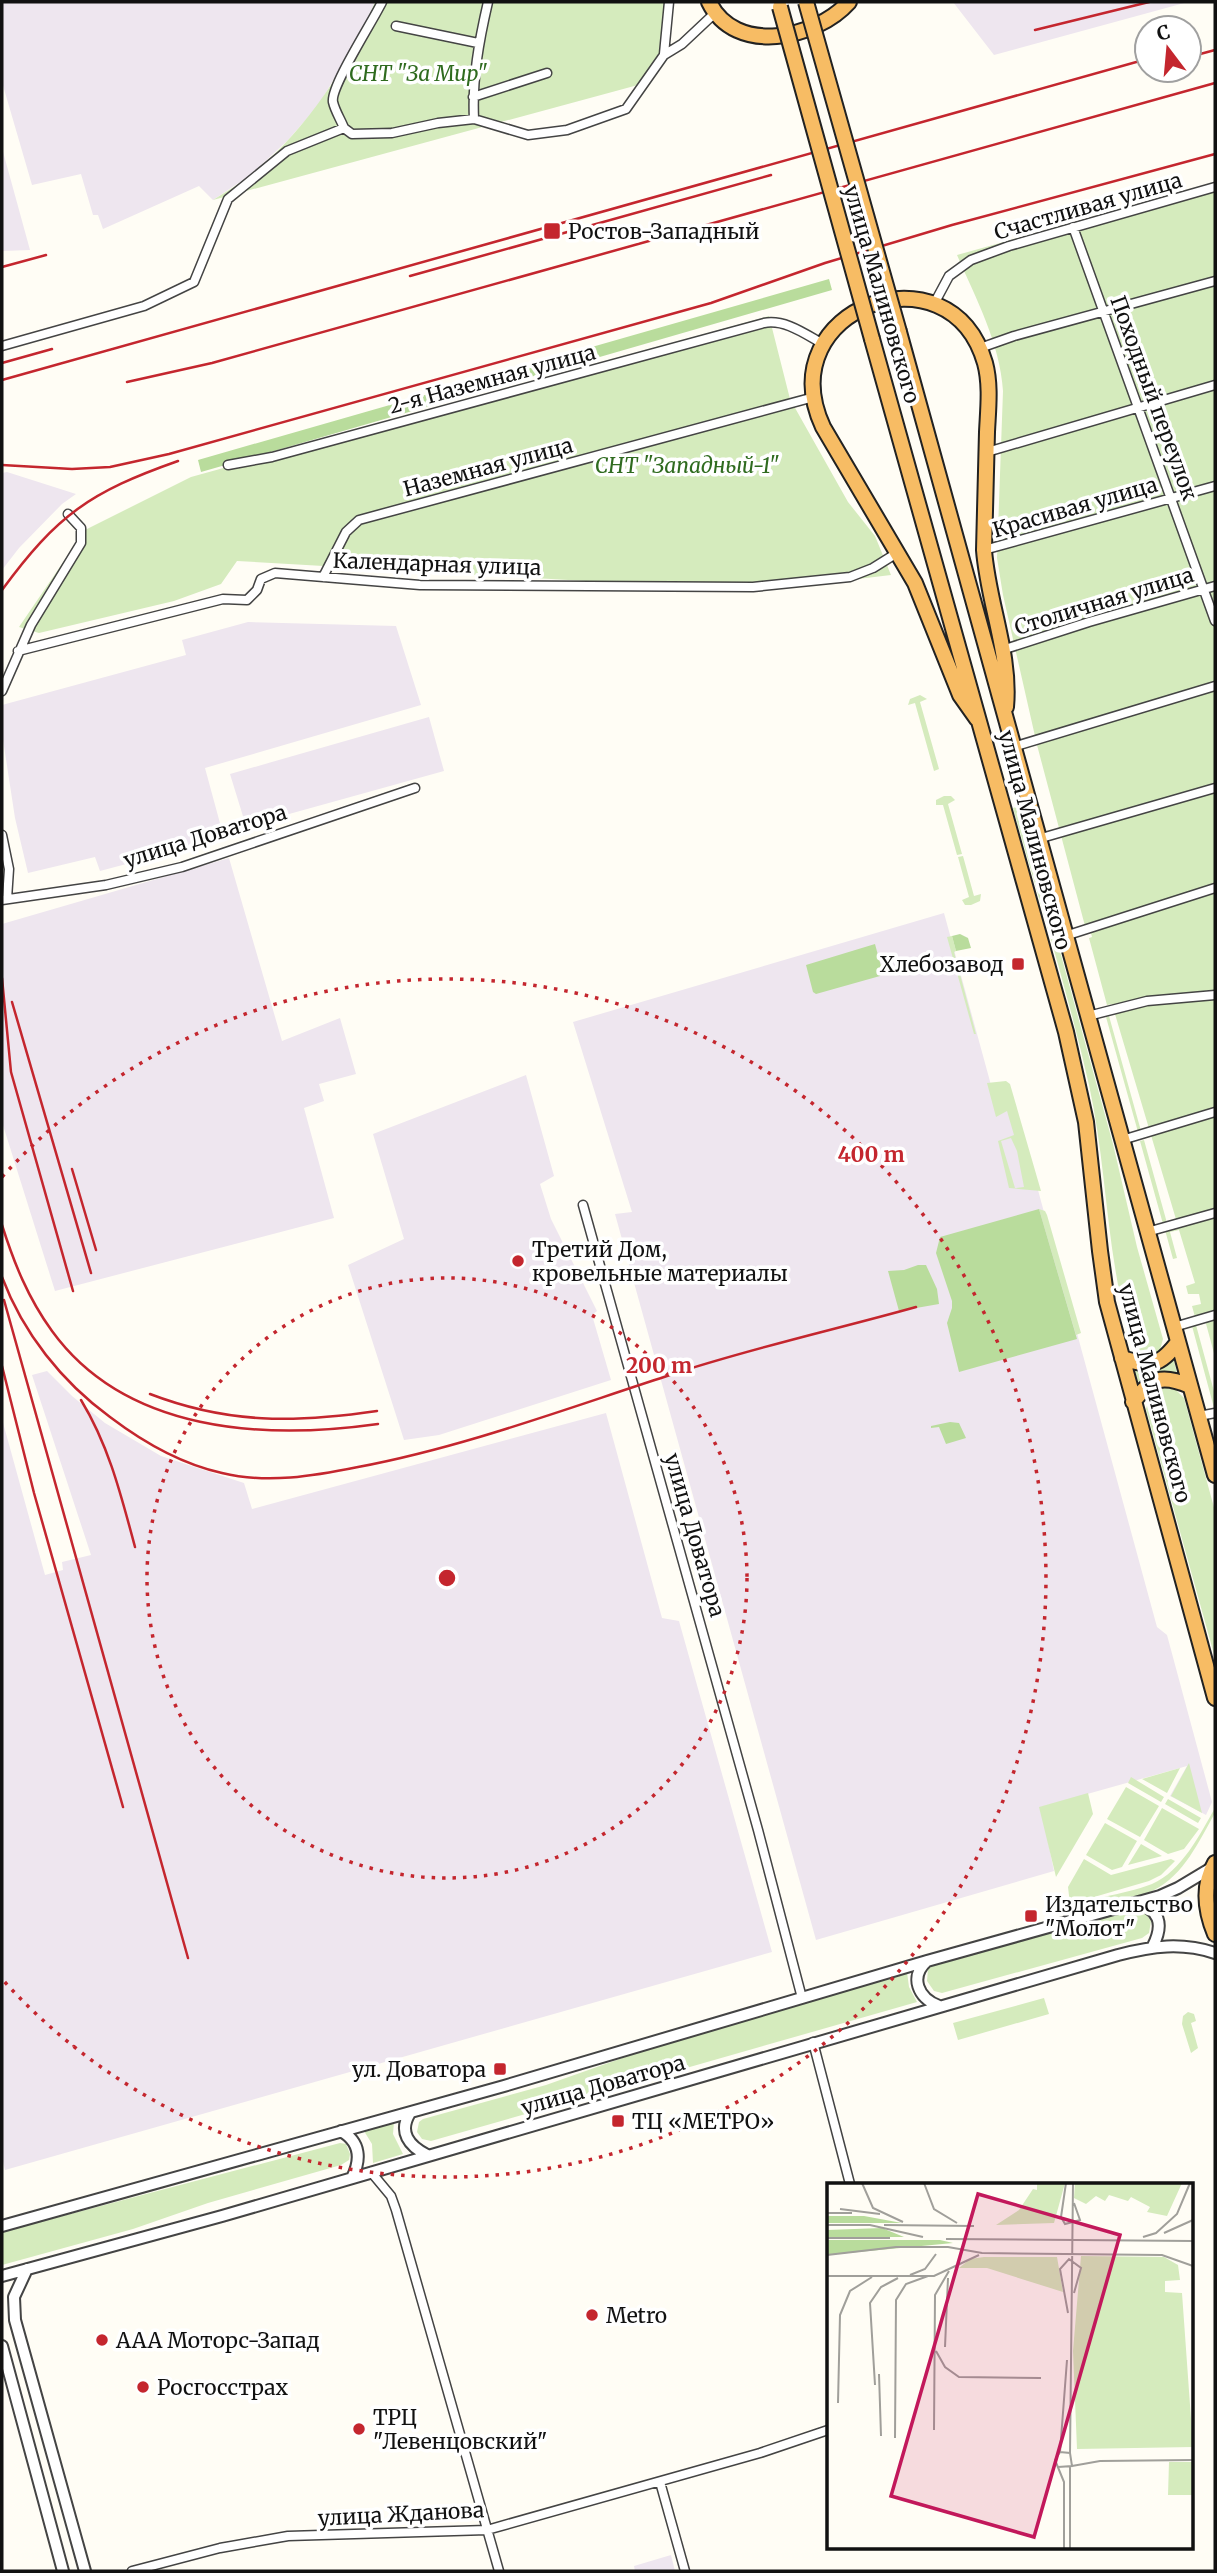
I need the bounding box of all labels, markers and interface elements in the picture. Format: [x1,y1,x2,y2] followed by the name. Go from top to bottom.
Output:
[1133,14,1203,84] north arrow
[1154,19,1173,46] text: С
[349,60,488,87] park label: СНТ "За Мир"
[991,166,1185,246] street label: Счастливая улица
[838,182,926,406] street label: улица Малиновского
[568,218,760,245] place label: Ростов-Западный
[542,221,562,241] marker: Ростов-Западный
[1104,292,1204,504] street label: Походный переулок
[385,338,599,420] street label: 2-я Наземная улица
[400,431,576,503] street label: Наземная улица
[595,452,780,479] park label: СНТ "Западный-1"
[990,471,1160,543] street label: Красивая улица
[332,547,542,581] street label: Календарная улица
[1011,561,1197,641] street label: Столичная улица
[993,727,1077,953] street label: улица Малиновского
[120,798,290,874] street label: улица Доватора
[880,951,1004,978] place label: Хлебозавод
[1010,956,1026,972] marker: Хлебозавод
[837,1141,905,1168] text: 400 m
[532,1236,788,1287] place label: Третий Дом, кровельные материалы
[510,1253,526,1269] marker: Третий Дом, кровельные материалы
[1113,1280,1197,1506] street label: улица Малиновского
[626,1352,692,1379] text: 200 m
[659,1450,731,1620] street label: улица Доватора
[435,1566,459,1590] centre of rings
[1045,1891,1193,1942] place label: Издательство "Молот"
[1023,1908,1039,1924] marker: Издательство "Молот"
[518,2049,688,2121] street label: улица Доватора
[352,2056,486,2083] place label: ул. Доватора
[492,2061,508,2077] marker: ул. Доватора
[632,2108,774,2135] place label: ТЦ «МЕТРО»
[610,2113,626,2129] marker: ТЦ «МЕТРО»
[827,2183,1192,2548] inset map
[606,2302,667,2329] place label: Metro
[584,2307,600,2323] marker: Metro
[115,2327,320,2354] place label: ААА Моторс-Запад
[94,2332,110,2348] marker: ААА Моторс-Запад
[157,2374,289,2401] place label: Росгосстрах
[135,2379,151,2395] marker: Росгосстрах
[373,2404,548,2455] place label: ТРЦ "Левенцовский"
[351,2421,367,2437] marker: ТРЦ "Левенцовский"
[317,2496,485,2532] street label: улица Жданова

